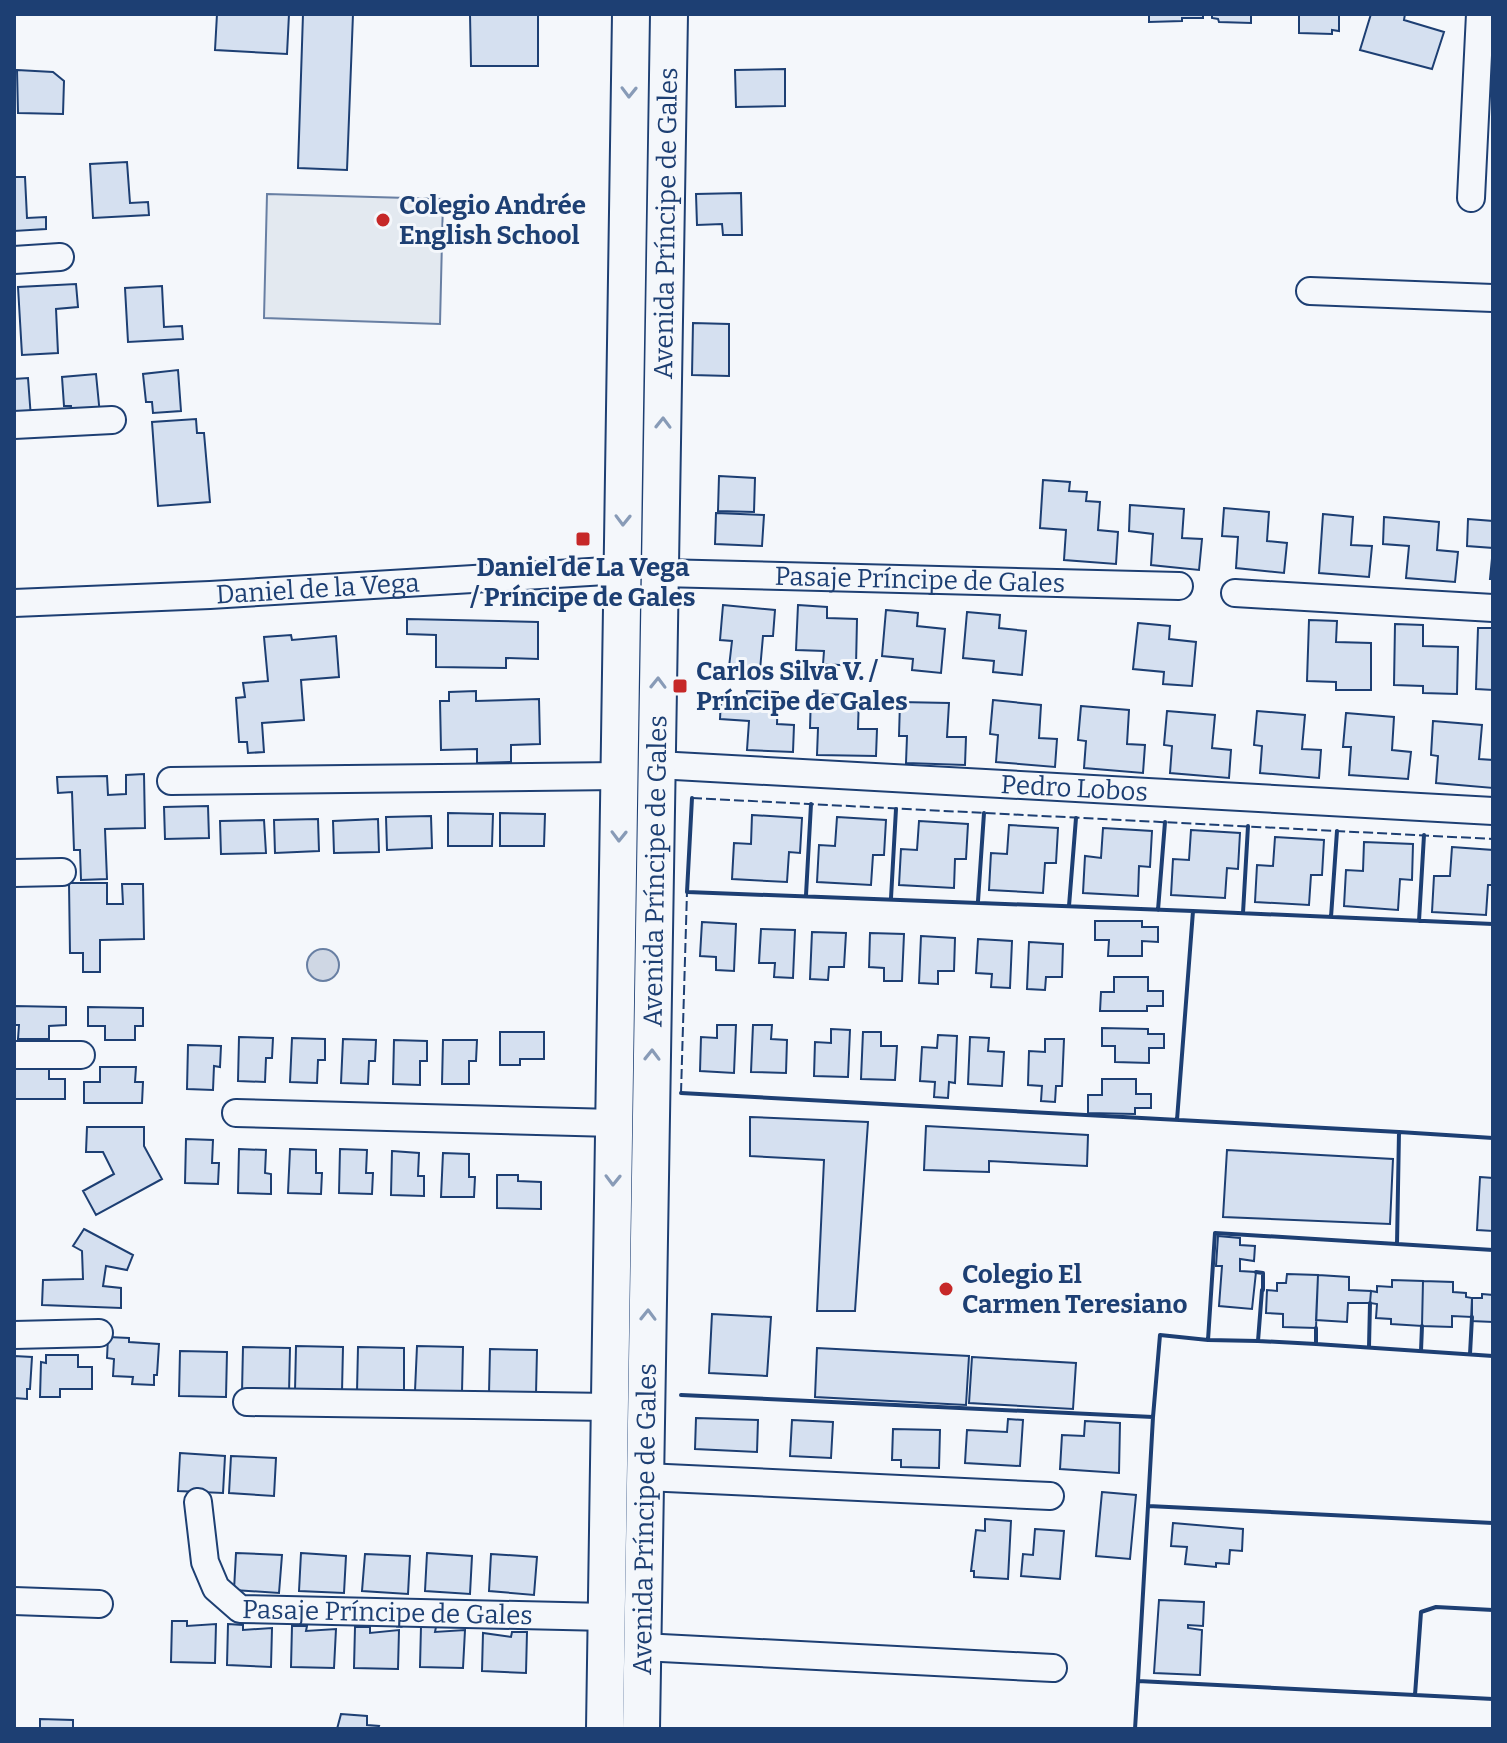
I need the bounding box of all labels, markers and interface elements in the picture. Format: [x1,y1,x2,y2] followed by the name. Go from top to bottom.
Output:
[648,67,684,379] street label: Avenida Príncipe de Gales
[621,86,638,99] one-way arrow
[399,190,586,251] place label: Colegio Andrée English School
[374,211,392,229] marker: Colegio Andrée English School
[654,416,671,429] one-way arrow
[614,514,632,527] one-way arrow
[574,530,592,548] marker: Daniel de La Vega / Príncipe de Gales
[469,552,696,613] place label: Daniel de La Vega / Príncipe de Gales
[774,560,1066,599] street label: Pasaje Príncipe de Gales
[215,567,420,610] street label: Daniel de la Vega
[696,656,908,717] place label: Carlos Silva V. / Príncipe de Gales
[649,676,667,689] one-way arrow
[671,677,689,695] marker: Carlos Silva V. / Príncipe de Gales
[637,715,673,1027] street label: Avenida Príncipe de Gales
[1000,768,1149,807] street label: Pedro Lobos
[610,830,627,843] one-way arrow
[643,1048,661,1061] one-way arrow
[605,1174,622,1187] one-way arrow
[962,1259,1188,1320] place label: Colegio El Carmen Teresiano
[937,1280,955,1298] marker: Colegio El Carmen Teresiano
[639,1308,657,1321] one-way arrow
[626,1363,662,1675] street label: Avenida Príncipe de Gales
[242,1594,533,1631] street label: Pasaje Príncipe de Gales

